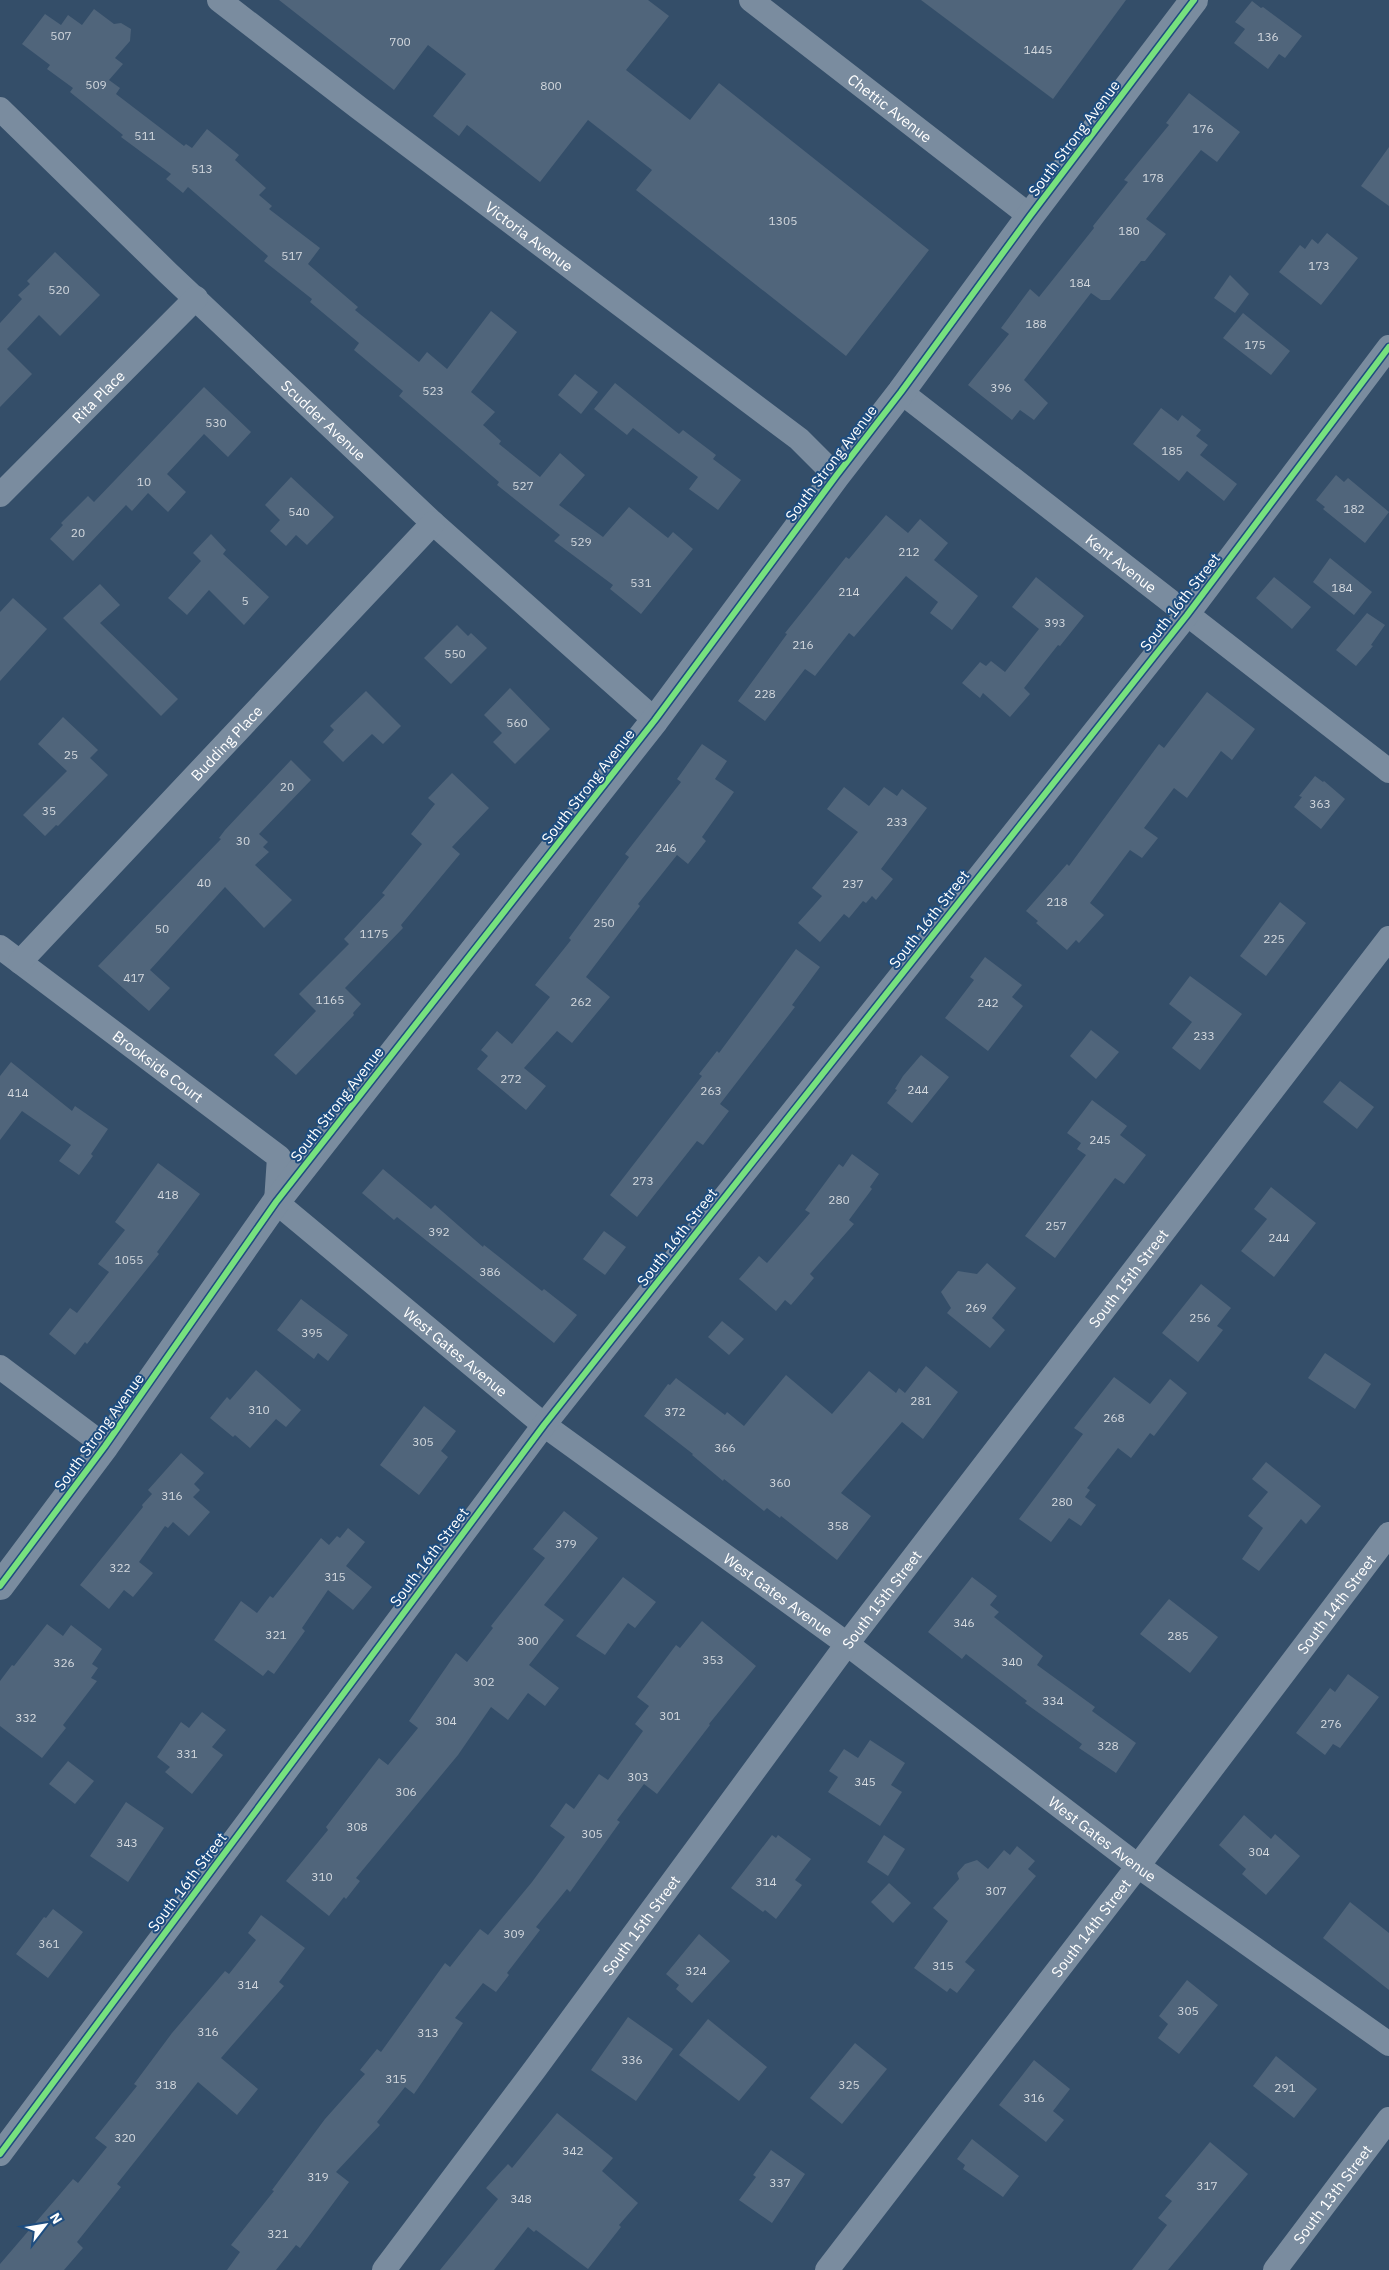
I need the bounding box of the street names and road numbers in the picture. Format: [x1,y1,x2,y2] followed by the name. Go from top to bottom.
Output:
[844,69,936,146] street label: Chettic Avenue
[1024,76,1124,200] street label: South Strong Avenue
[482,197,577,275] street label: Victoria Avenue
[68,366,128,427] street label: Rita Place
[277,375,370,465] street label: Scudder Avenue
[781,401,881,525] street label: South Strong Avenue
[1082,530,1161,597] street label: Kent Avenue
[1136,549,1224,655] street label: South 16th Street
[186,701,266,784] street label: Budding Place
[537,725,639,847] street label: South Strong Avenue
[885,866,973,972] street label: South 16th Street
[109,1026,207,1106] street label: Brookside Court
[286,1043,388,1165] street label: South Strong Avenue
[633,1184,721,1290] street label: South 16th Street
[1084,1225,1172,1331] street label: South 15th Street
[399,1302,512,1400] street label: West Gates Avenue
[50,1369,148,1495] street label: South Strong Avenue
[385,1504,473,1610] street label: South 16th Street
[837,1546,925,1652] street label: South 15th Street
[720,1548,837,1640] street label: West Gates Avenue
[1292,1551,1380,1658] street label: South 14th Street
[1045,1792,1160,1886] street label: West Gates Avenue
[143,1829,231,1935] street label: South 16th Street
[598,1871,684,1979] street label: South 15th Street
[1047,1875,1135,1981] street label: South 14th Street
[1289,2141,1376,2248] street label: South 13th Street

